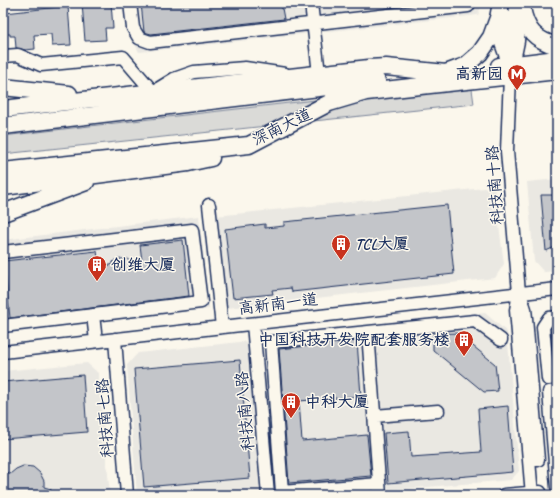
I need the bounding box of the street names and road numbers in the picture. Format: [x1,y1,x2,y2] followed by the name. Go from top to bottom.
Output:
[249,104,315,150] street label: 深南大道
[482,144,508,226] street label: 科技南十路
[237,289,319,319] street label: 高新南一道
[232,370,258,452] street label: 科技南八路
[92,377,118,459] street label: 科技南七路

